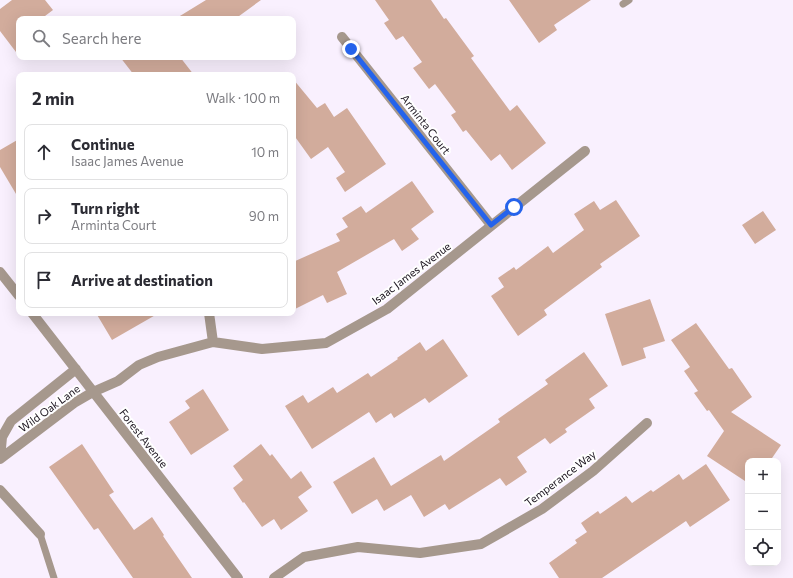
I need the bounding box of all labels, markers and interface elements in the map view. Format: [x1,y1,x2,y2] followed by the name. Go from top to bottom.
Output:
[16,16,296,60] search box
[30,27,52,49] icon: search
[62,29,141,47] text: Search here
[342,40,360,58] route end
[32,88,74,109] text: 2 min
[206,90,280,106] text: Walk · 100 m
[399,92,454,157] street label: Arminta Court
[71,135,135,153] text: Continue
[33,141,55,163] icon: ahead
[251,144,279,160] text: 10 m
[71,153,184,169] text: Isaac James Avenue
[505,198,523,216] route start
[71,199,140,217] text: Turn right
[33,205,55,227] icon: right
[249,208,279,224] text: 90 m
[71,217,156,233] text: Arminta Court
[369,239,454,308] street label: Isaac James Avenue
[33,269,55,291] icon: arrive
[71,271,213,289] text: Arrive at destination
[16,381,82,434] street label: Wild Oak Lane
[117,406,171,470] street label: Forest Avenue
[522,447,598,509] street label: Temperance Way
[745,458,781,566] map controls
[745,458,781,494] button: +
[745,494,781,530] button: −
[745,530,781,566] button: locate

